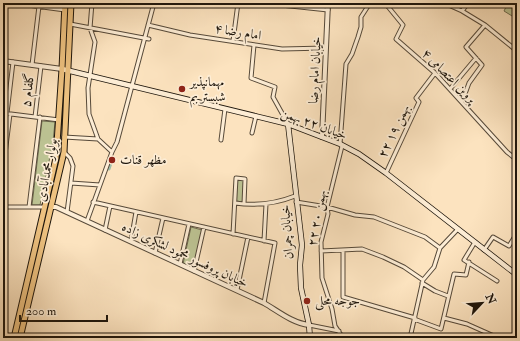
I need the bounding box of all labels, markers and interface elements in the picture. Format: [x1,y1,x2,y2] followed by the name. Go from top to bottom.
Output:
[213,20,263,47] street label: امام رضا ۴
[305,36,328,104] street label: خیابان امام رضا
[418,45,481,108] street label: پروین اعتصامی ۴
[18,72,41,108] street label: گلفام ۵
[188,74,226,108] place label: مهمانپذیر شبستر بم
[177,84,187,94] marker: مهمانپذیر شبستر بم
[375,102,414,161] street label: ۲۲ بهمن ۱۹
[278,105,349,144] street label: خیابان ۲۲ بهمن
[33,137,61,203] street label: بولوار محمدآبادی
[120,152,167,168] place label: مظهر قنات
[107,155,117,165] marker: مظهر قنات
[304,189,331,248] street label: ۲۲ بهمن ۲۰
[277,204,297,260] street label: خیابان چمران
[119,219,251,292] street label: خیابان پروفسور محمود لشکری زاده
[462,283,502,323] north arrow
[482,291,499,307] text: N
[315,293,360,311] place label: جوجه محلی
[302,296,312,306] marker: جوجه محلی
[20,297,107,323] scale bar
[26,304,57,319] text: 200 m

